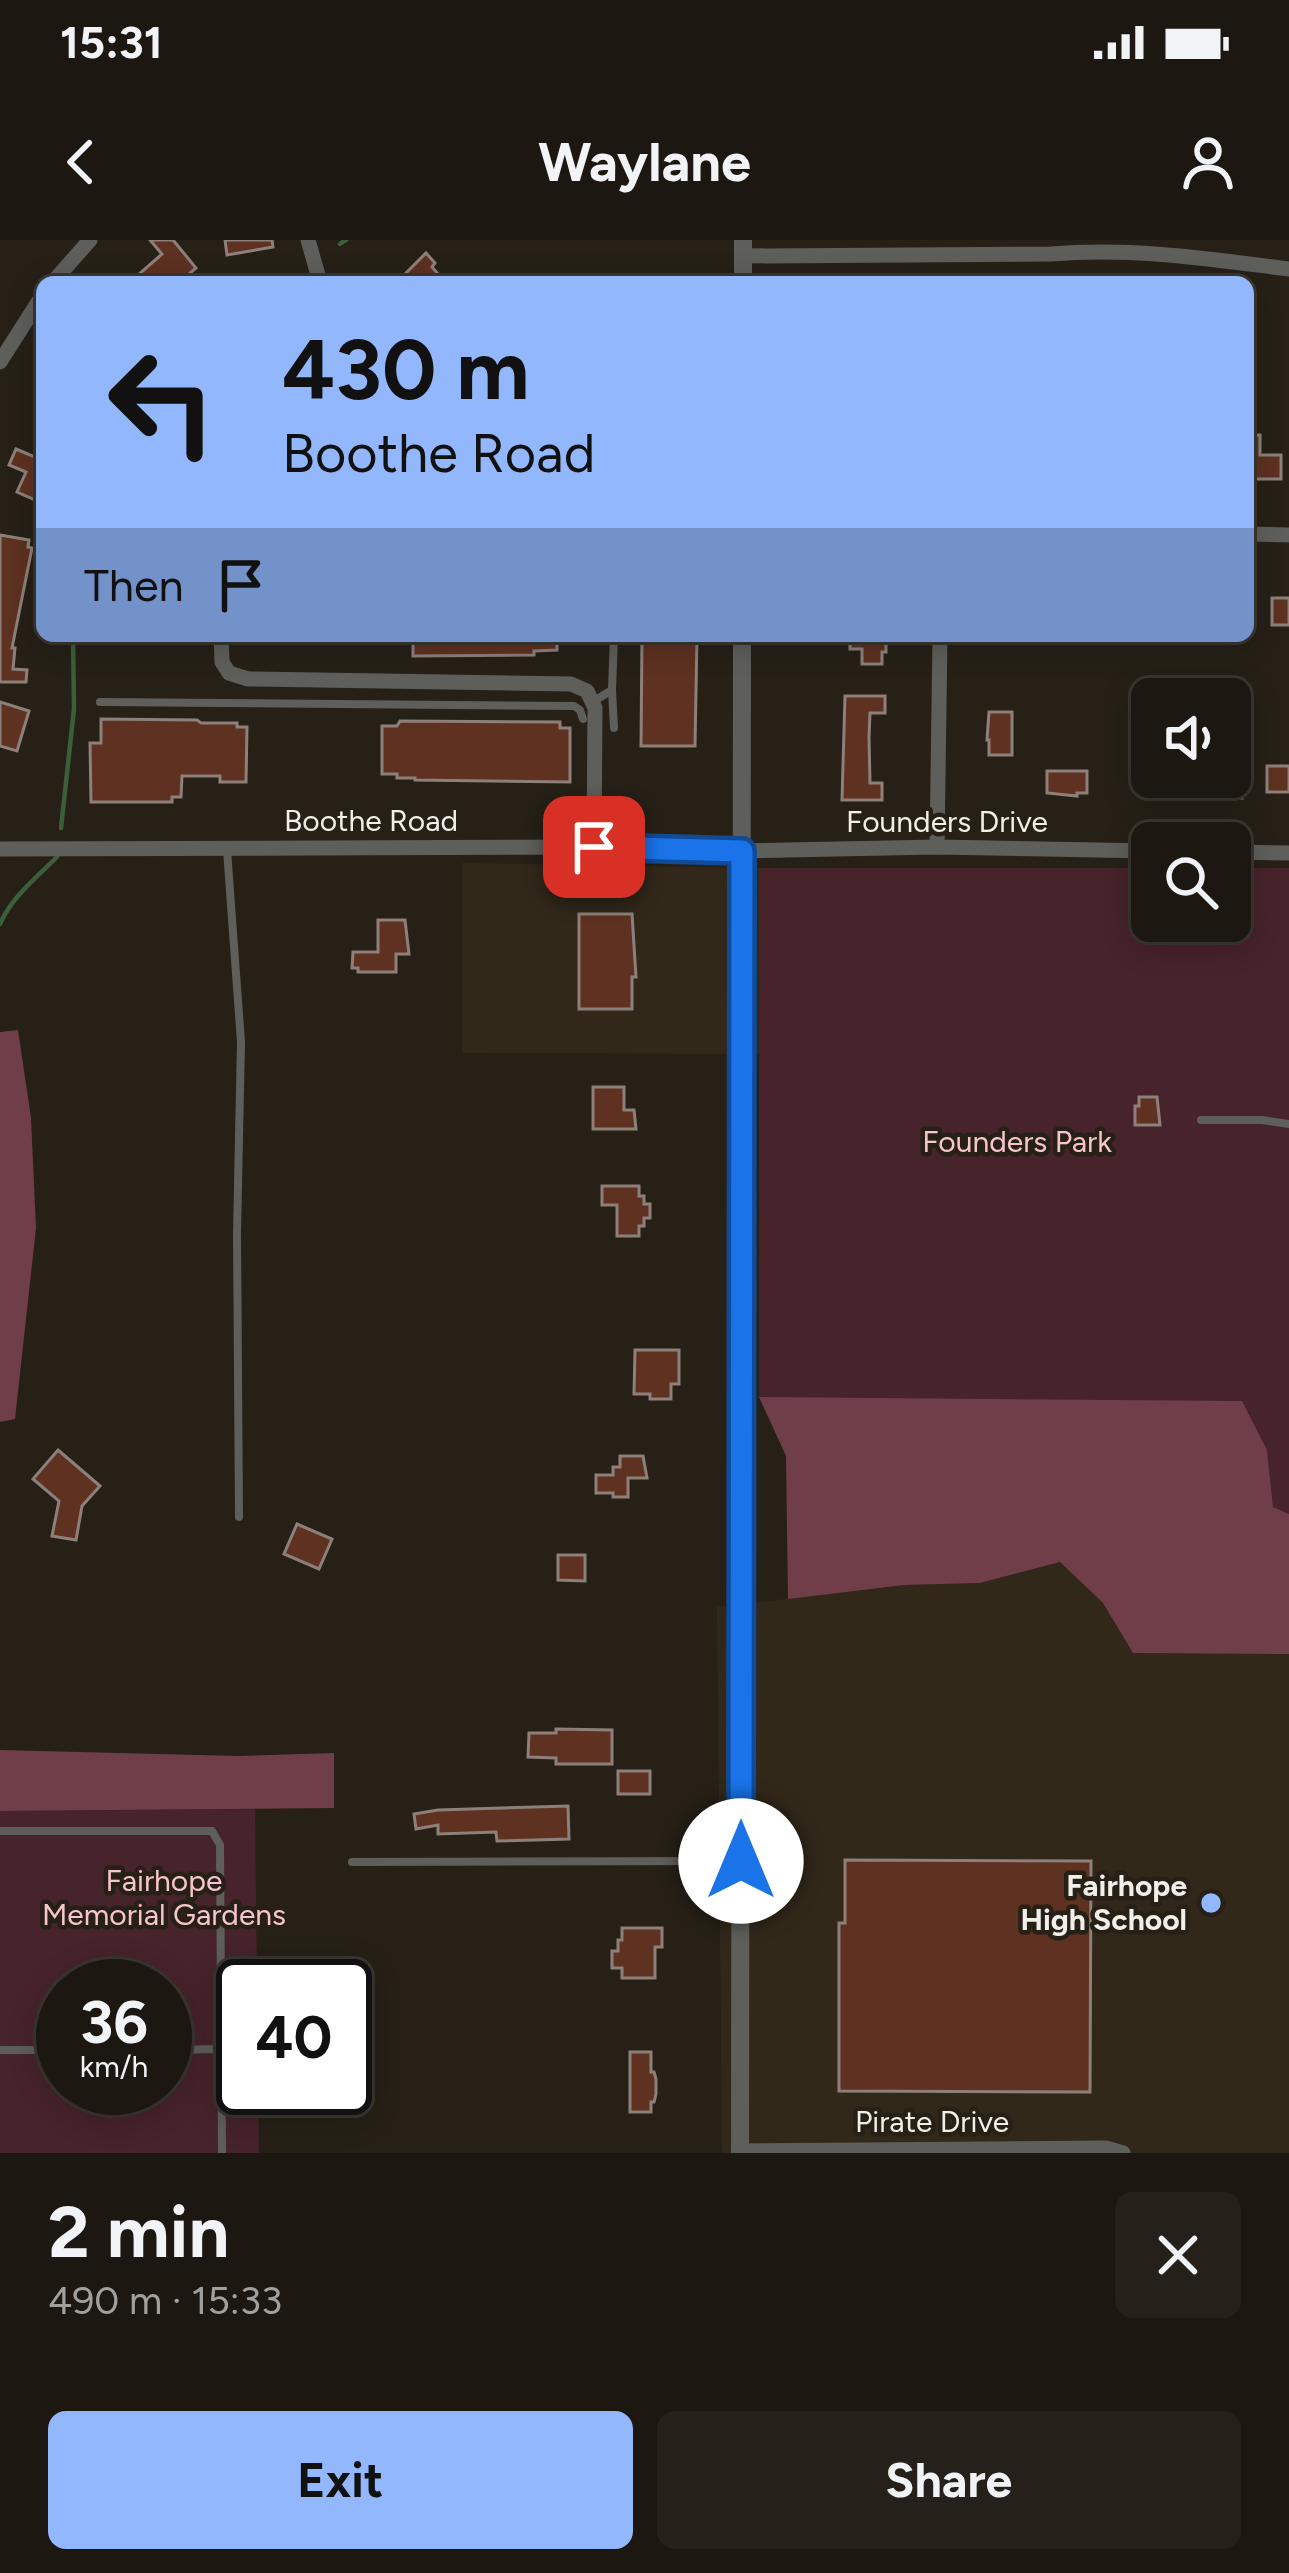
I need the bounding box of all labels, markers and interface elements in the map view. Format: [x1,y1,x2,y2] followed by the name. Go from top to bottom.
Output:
[60,15,163,69] text: 15:31
[48,129,114,195] icon: back
[1175,129,1241,195] icon: person
[538,130,751,195] text: Waylane
[282,319,530,420] text: 430 m
[84,324,240,480] icon: left
[282,421,595,486] text: Boothe Road
[208,552,274,618] icon: arrive
[84,558,184,612] text: Then
[1131,678,1251,942] map controls
[1131,678,1251,798] button: sound
[543,796,645,898] pin
[284,802,458,839] street label: Boothe Road
[846,803,1048,840] street label: Founders Drive
[561,814,627,880] icon: arrive
[1131,822,1251,942] button: search
[922,1123,1112,1160] park label: Founders Park
[678,1798,804,1924] position arrow
[42,1862,286,1933] park label: Fairhope Memorial Gardens
[1020,1867,1187,1938] place label: Fairhope High School
[1198,1890,1224,1916] marker: Fairhope High School
[216,1959,372,2115] speed limit sign: 40
[80,1986,148,2058] text: 36
[80,2048,148,2085] text: km/h
[855,2103,1009,2140] street label: Pirate Drive
[48,2189,229,2275] text: 2 min
[1115,2192,1241,2318] button: close
[48,2277,282,2324] text: 490 m · 15:33
[48,2411,633,2549] button: Exit
[657,2411,1241,2549] button: Share

